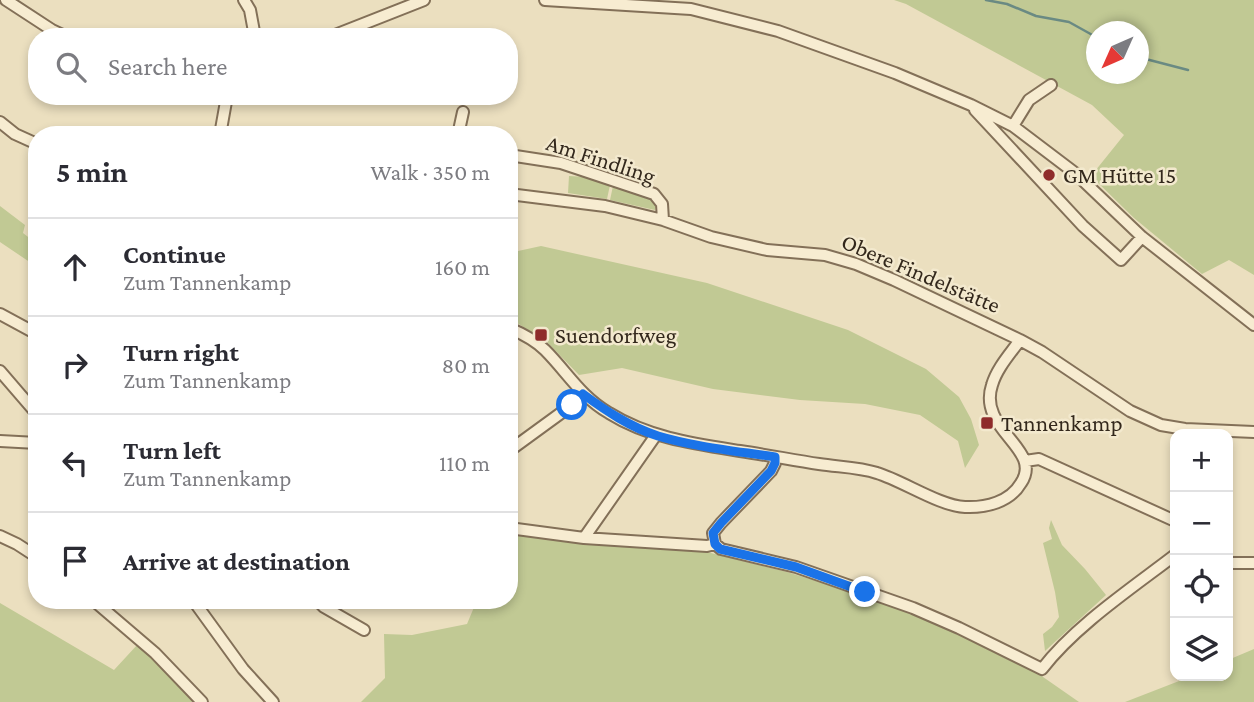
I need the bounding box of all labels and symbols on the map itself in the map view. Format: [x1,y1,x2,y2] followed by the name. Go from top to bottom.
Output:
[1086,21,1149,84] north arrow
[543,129,659,189] street label: Am Findling
[1063,162,1176,188] place label: GM Hütte 15
[1041,167,1057,183] marker: GM Hütte 15
[838,228,1004,318] street label: Obere Findelstätte
[555,322,677,348] place label: Suendorfweg
[533,327,549,343] marker: Suendorfweg
[556,389,587,420] route start
[1001,410,1123,436] place label: Tannenkamp
[979,415,995,431] marker: Tannenkamp
[849,576,880,607] route end

